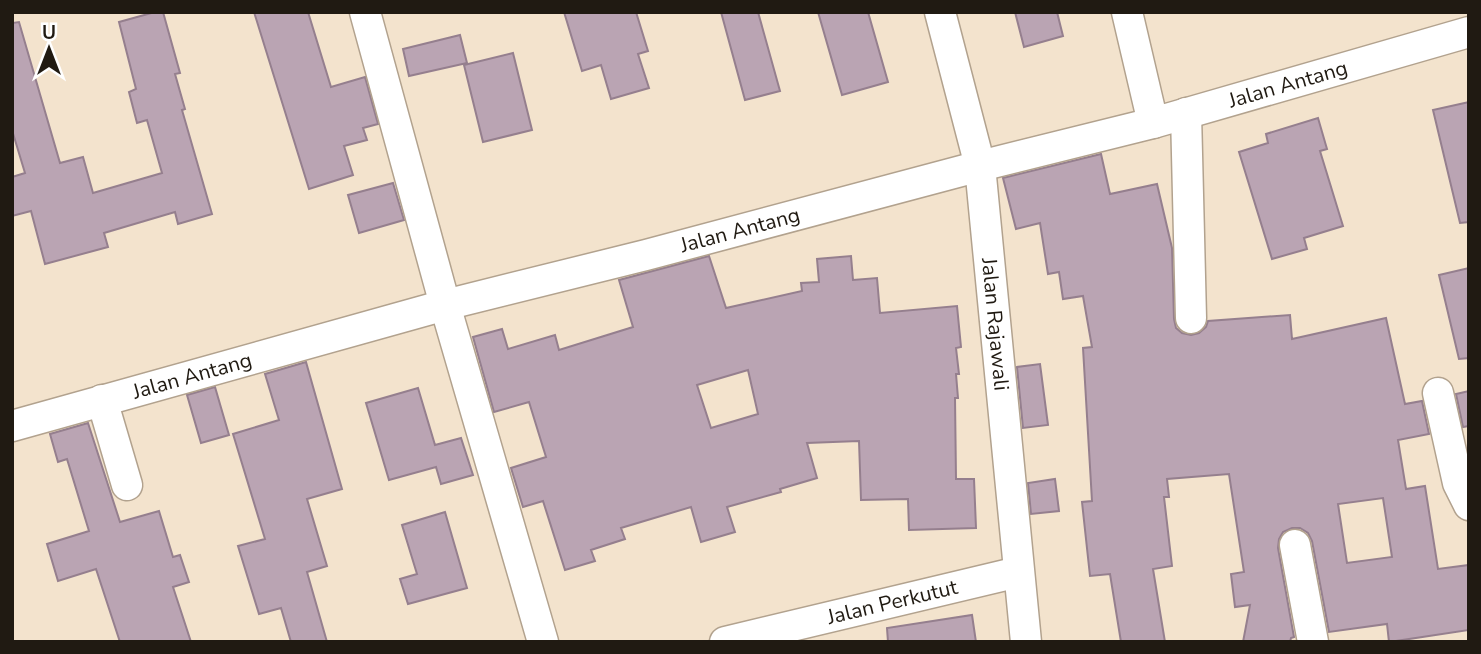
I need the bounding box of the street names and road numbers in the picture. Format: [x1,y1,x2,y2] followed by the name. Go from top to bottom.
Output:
[1224,54,1351,115] street label: Jalan Antang
[676,201,803,260] street label: Jalan Antang
[975,255,1016,392] street label: Jalan Rajawali
[128,346,255,406] street label: Jalan Antang
[823,573,961,631] street label: Jalan Perkutut

